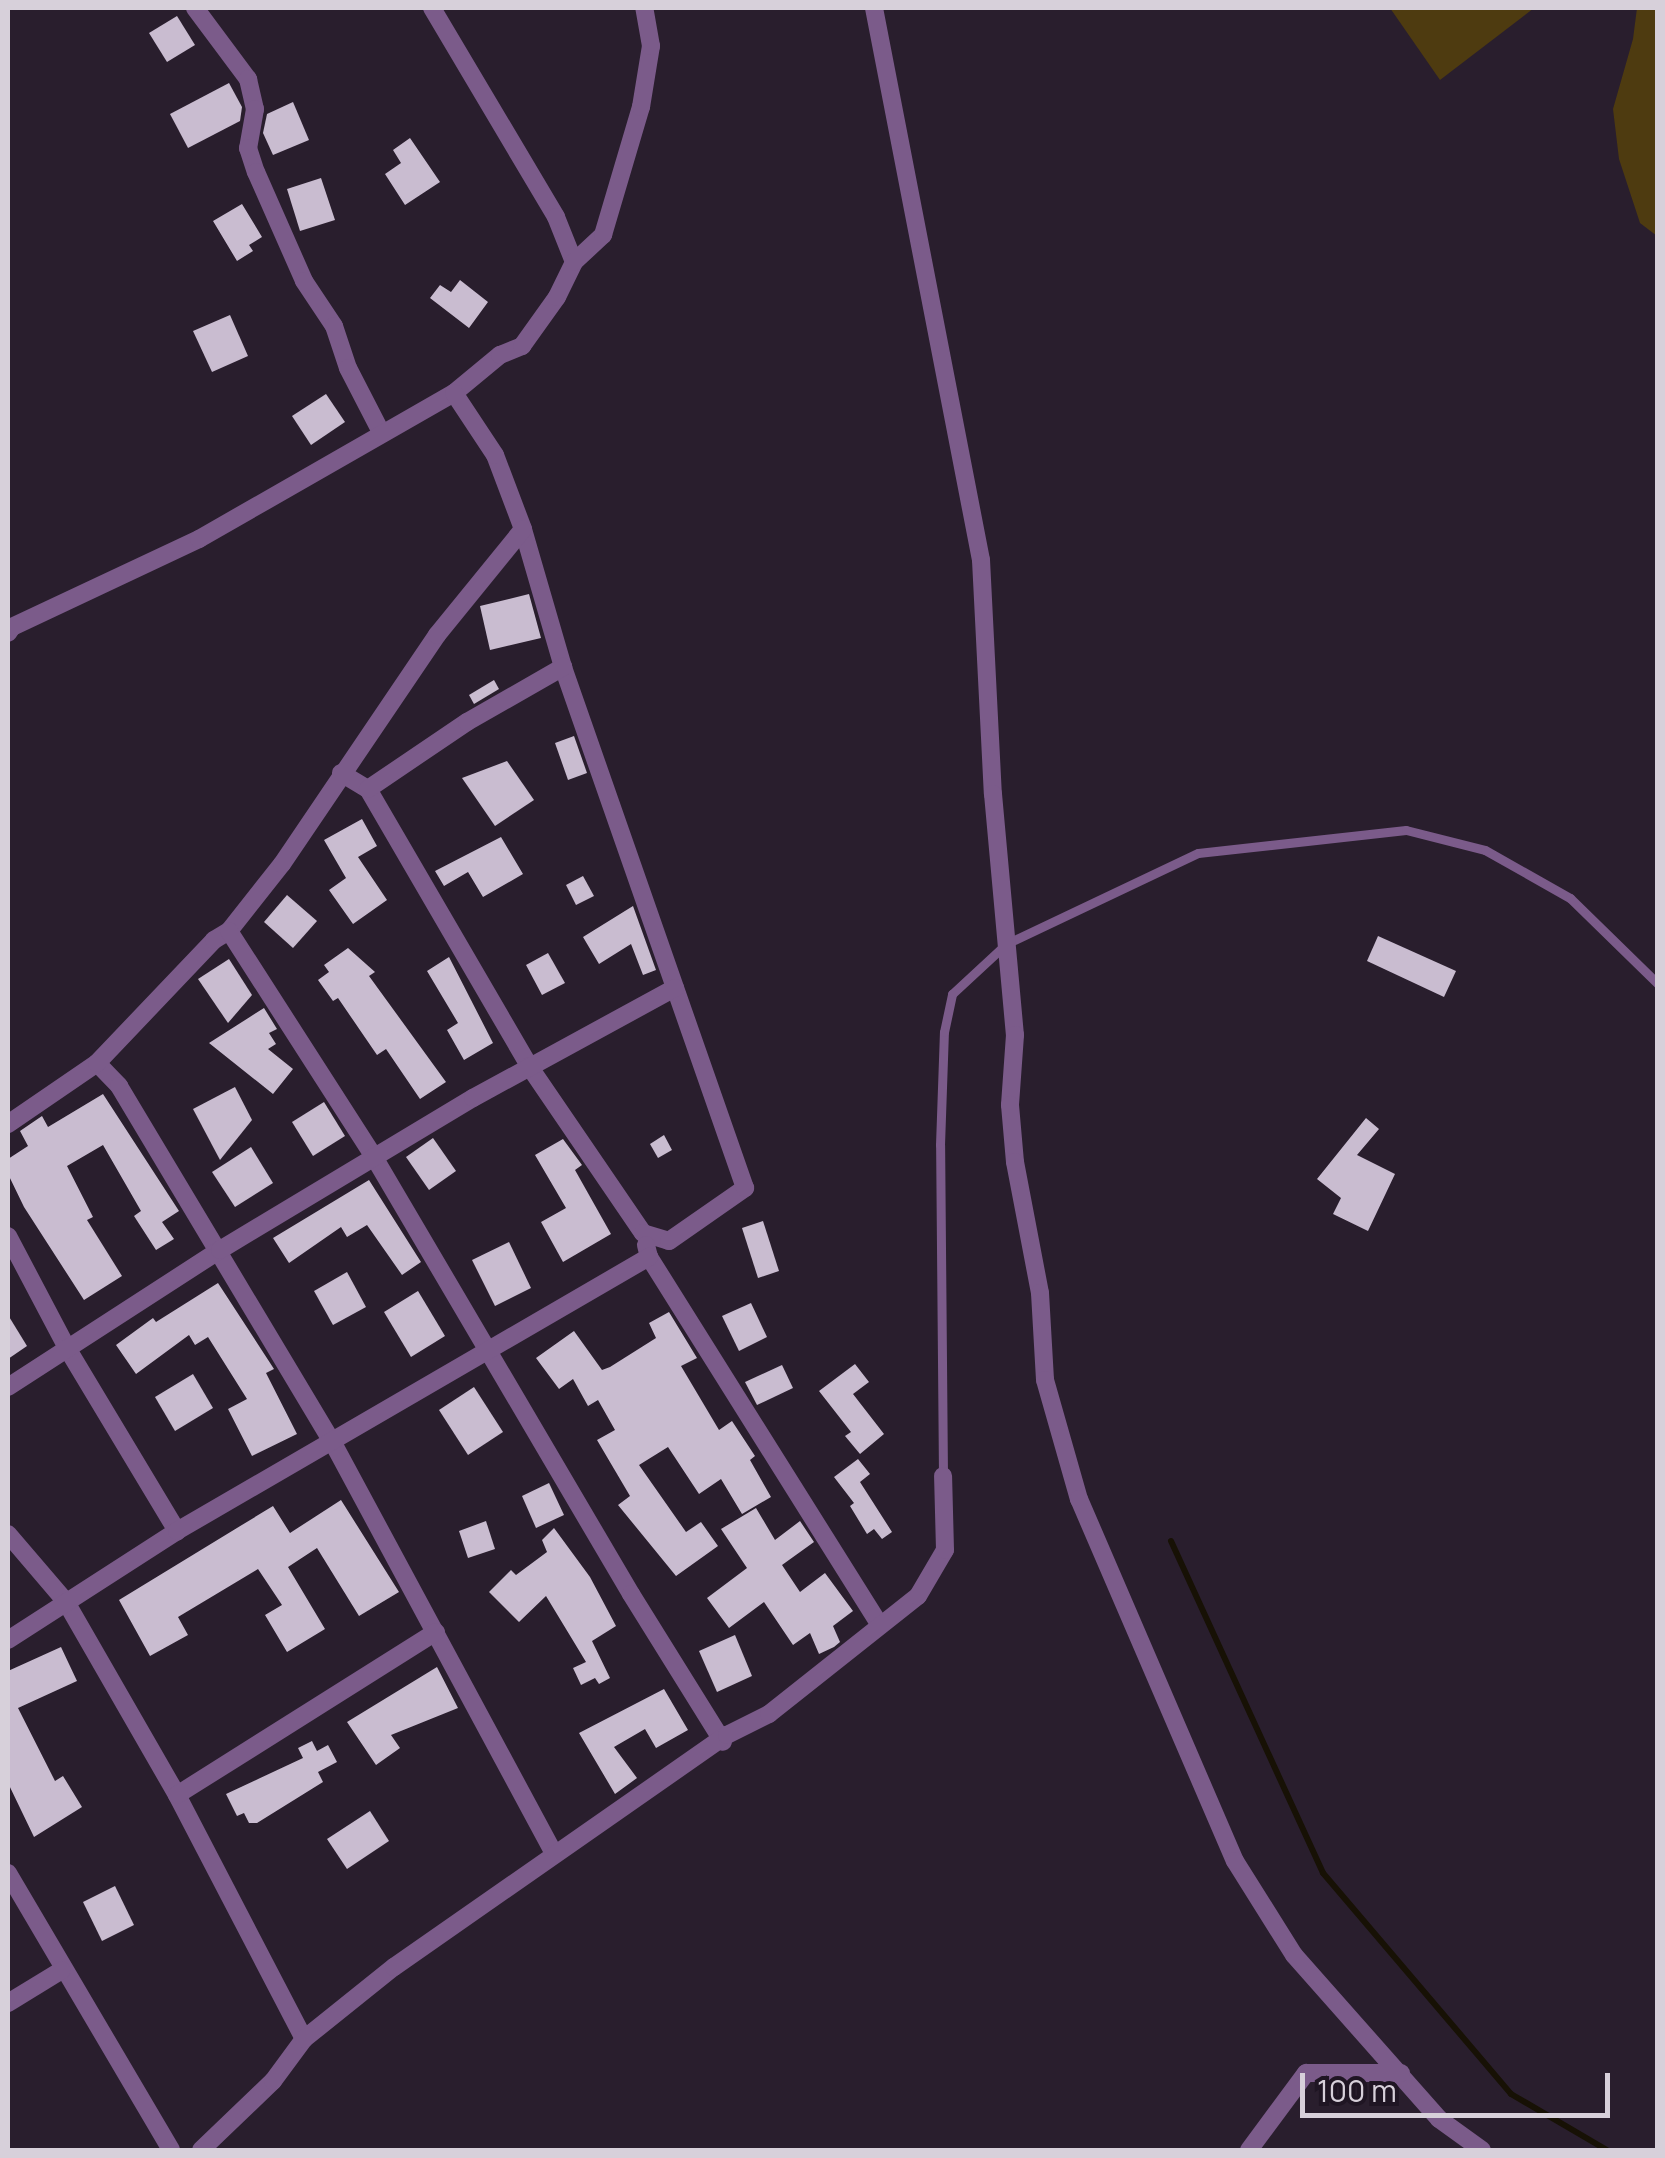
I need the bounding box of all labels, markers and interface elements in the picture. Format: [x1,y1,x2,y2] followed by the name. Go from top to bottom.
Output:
[1305,2053,1615,2115] scale bar
[1317,2070,1397,2111] text: 100 m

